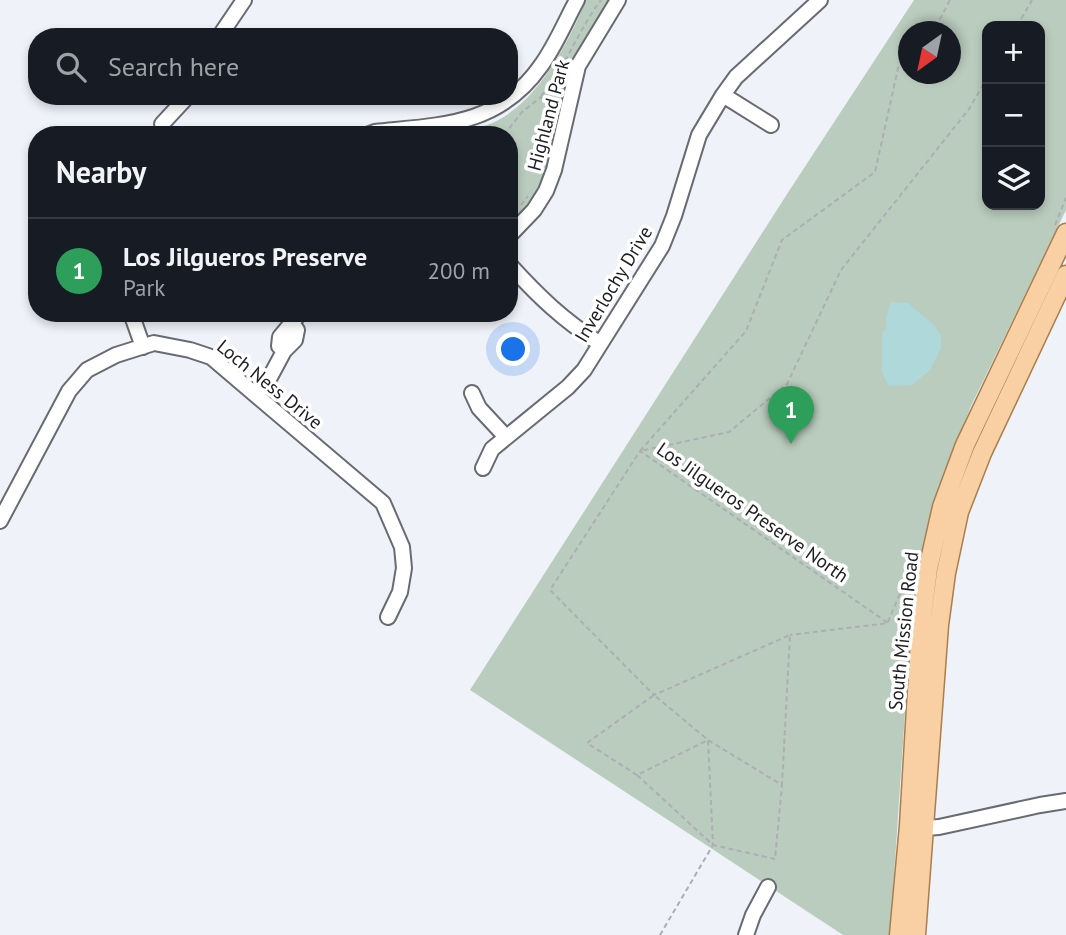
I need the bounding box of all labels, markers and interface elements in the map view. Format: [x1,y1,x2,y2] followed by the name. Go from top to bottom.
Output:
[898,21,961,84] north arrow
[982,21,1045,210] map controls
[982,21,1045,84] button: +
[28,28,518,105] search box
[52,48,90,86] icon: search
[108,50,239,83] text: Search here
[522,57,574,173] street label: Highland Park
[982,84,1045,147] button: −
[982,147,1045,210] button: layers
[56,152,146,191] text: Nearby
[569,221,657,347] street label: Inverlochy Drive
[123,240,367,273] text: Los Jilgueros Preserve
[72,256,86,285] text: 1
[428,256,490,285] text: 200 m
[123,273,165,302] text: Park
[496,332,530,366] your location
[212,334,328,434] street label: Loch Ness Drive
[768,386,814,444] pin: 1
[652,437,854,587] street label: Los Jilgueros Preserve North
[883,550,923,712] street label: South Mission Road

